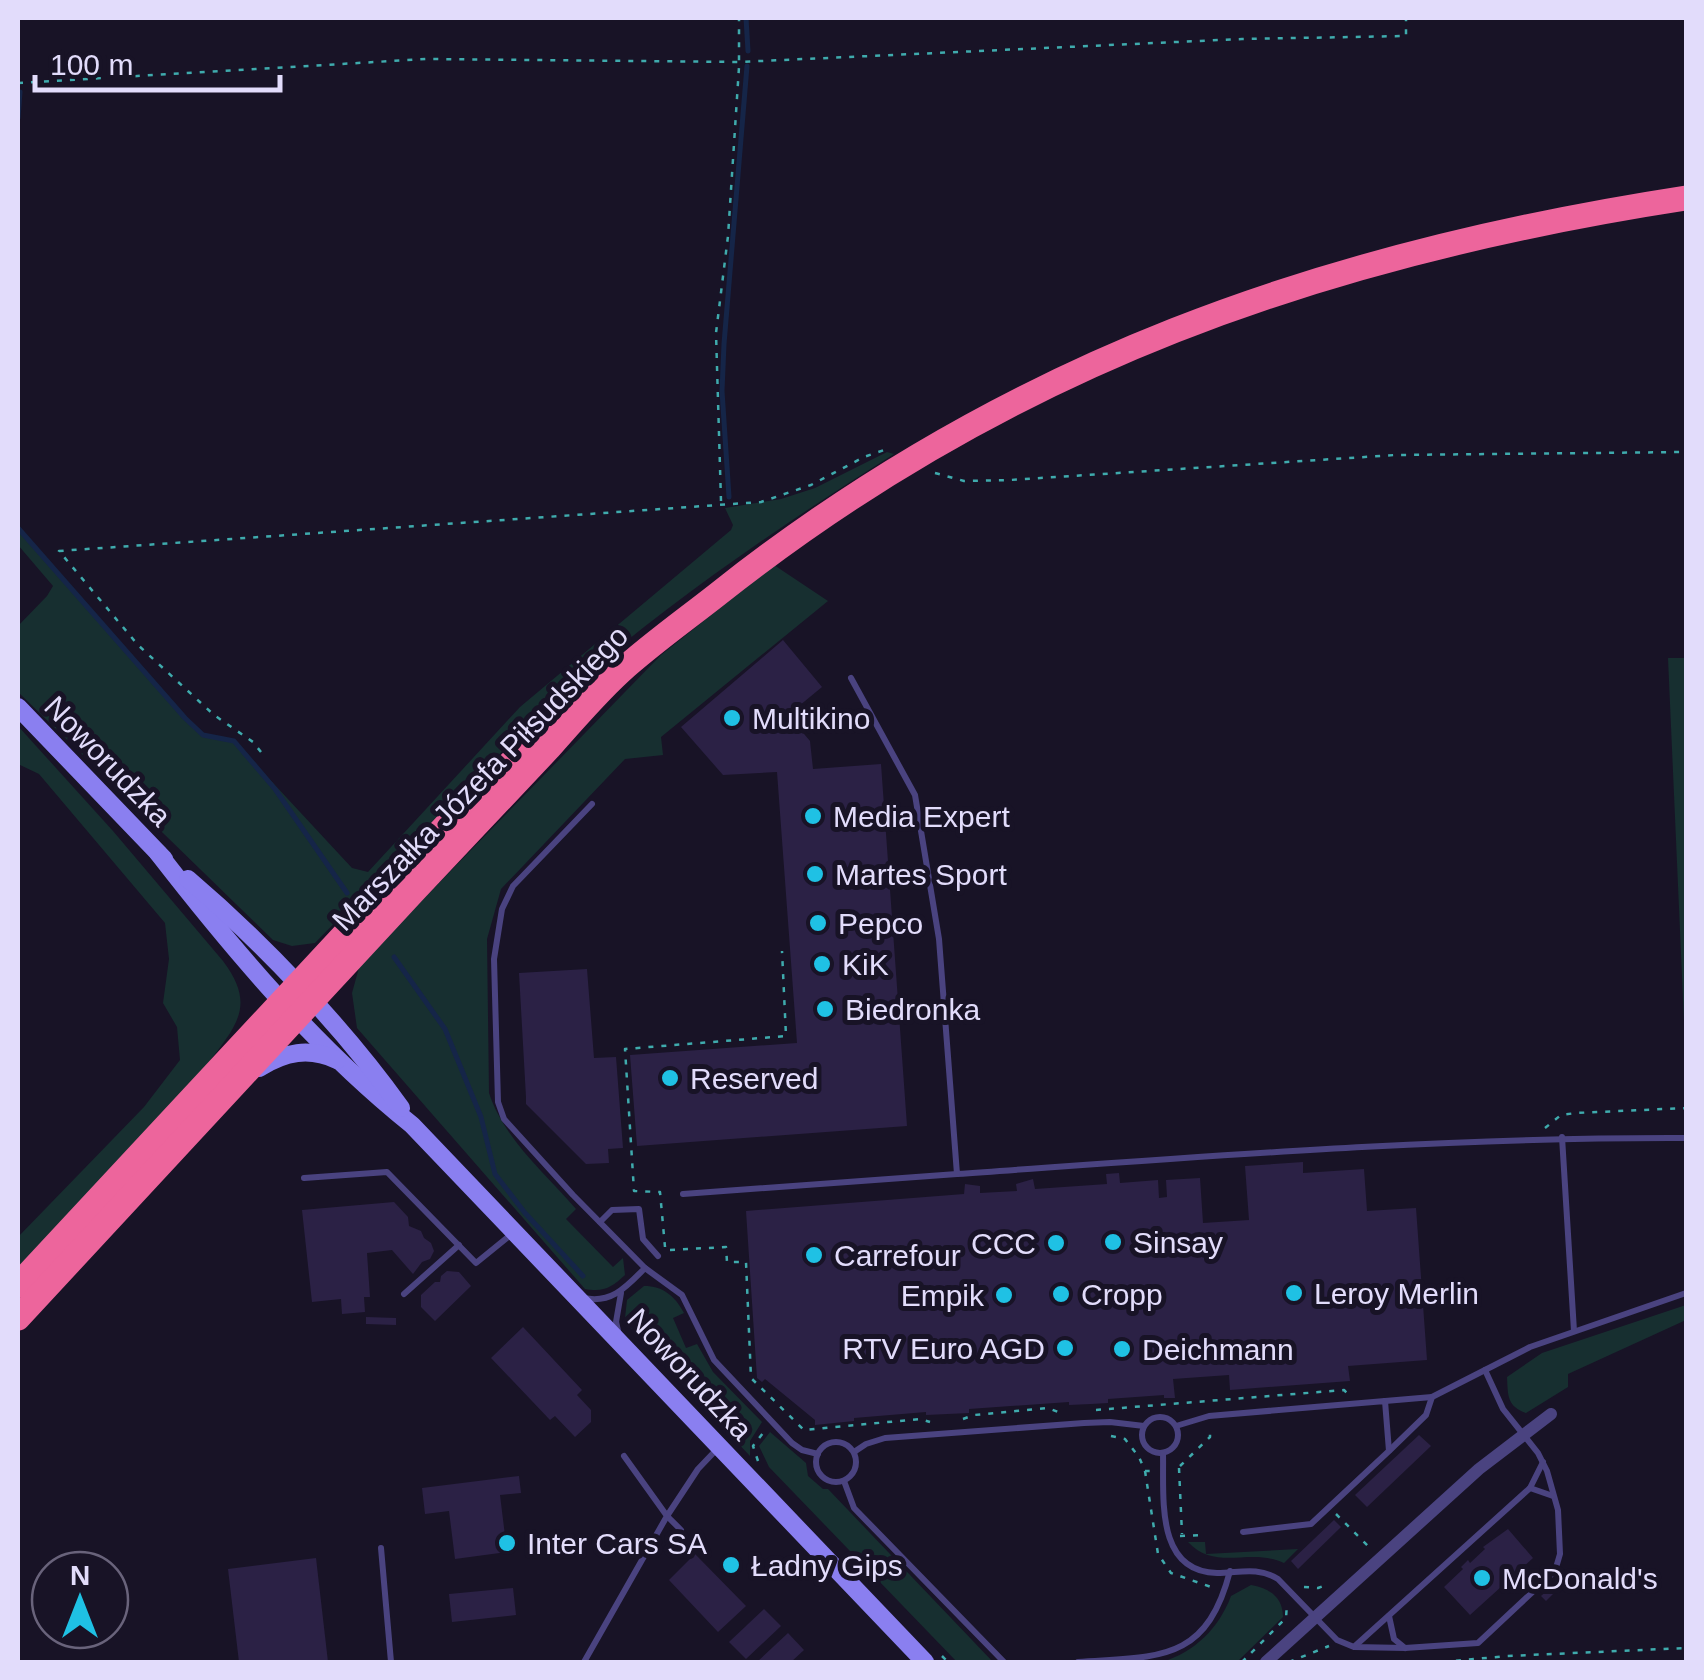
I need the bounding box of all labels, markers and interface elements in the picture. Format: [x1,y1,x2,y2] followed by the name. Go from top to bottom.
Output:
[35,30,280,92] scale bar
[50,48,133,81] text: 100 m
[326,619,634,937] street label: Marszałka Józefa Piłsudskiego
[38,690,178,833] street label: Noworudzka
[752,702,870,735] place label: Multikino
[721,707,743,729] marker: Multikino
[833,800,1010,833] place label: Media Expert
[802,805,824,827] marker: Media Expert
[835,858,1007,891] place label: Martes Sport
[804,863,826,885] marker: Martes Sport
[838,907,923,940] place label: Pepco
[807,912,829,934] marker: Pepco
[842,948,889,981] place label: KiK
[811,953,833,975] marker: KiK
[845,993,980,1026] place label: Biedronka
[814,998,836,1020] marker: Biedronka
[690,1062,818,1095] place label: Reserved
[659,1067,681,1089] marker: Reserved
[1133,1226,1223,1259] place label: Sinsay
[971,1227,1036,1260] place label: CCC
[1102,1231,1124,1253] marker: Sinsay
[1045,1232,1067,1254] marker: CCC
[834,1239,961,1272] place label: Carrefour
[803,1244,825,1266] marker: Carrefour
[1314,1277,1479,1310] place label: Leroy Merlin
[1081,1278,1163,1311] place label: Cropp
[901,1279,985,1312] place label: Empik
[1283,1282,1305,1304] marker: Leroy Merlin
[1050,1283,1072,1305] marker: Cropp
[993,1284,1015,1306] marker: Empik
[621,1302,759,1446] street label: Noworudzka
[842,1332,1045,1365] place label: RTV Euro AGD
[1142,1333,1294,1366] place label: Deichmann
[1054,1337,1076,1359] marker: RTV Euro AGD
[1111,1338,1133,1360] marker: Deichmann
[527,1527,707,1560] place label: Inter Cars SA
[496,1532,518,1554] marker: Inter Cars SA
[751,1549,903,1582] place label: Ładny Gips
[30,1550,130,1650] north arrow
[720,1554,742,1576] marker: Ładny Gips
[70,1560,90,1591] text: N
[1502,1562,1658,1595] place label: McDonald's
[1471,1567,1493,1589] marker: McDonald's

